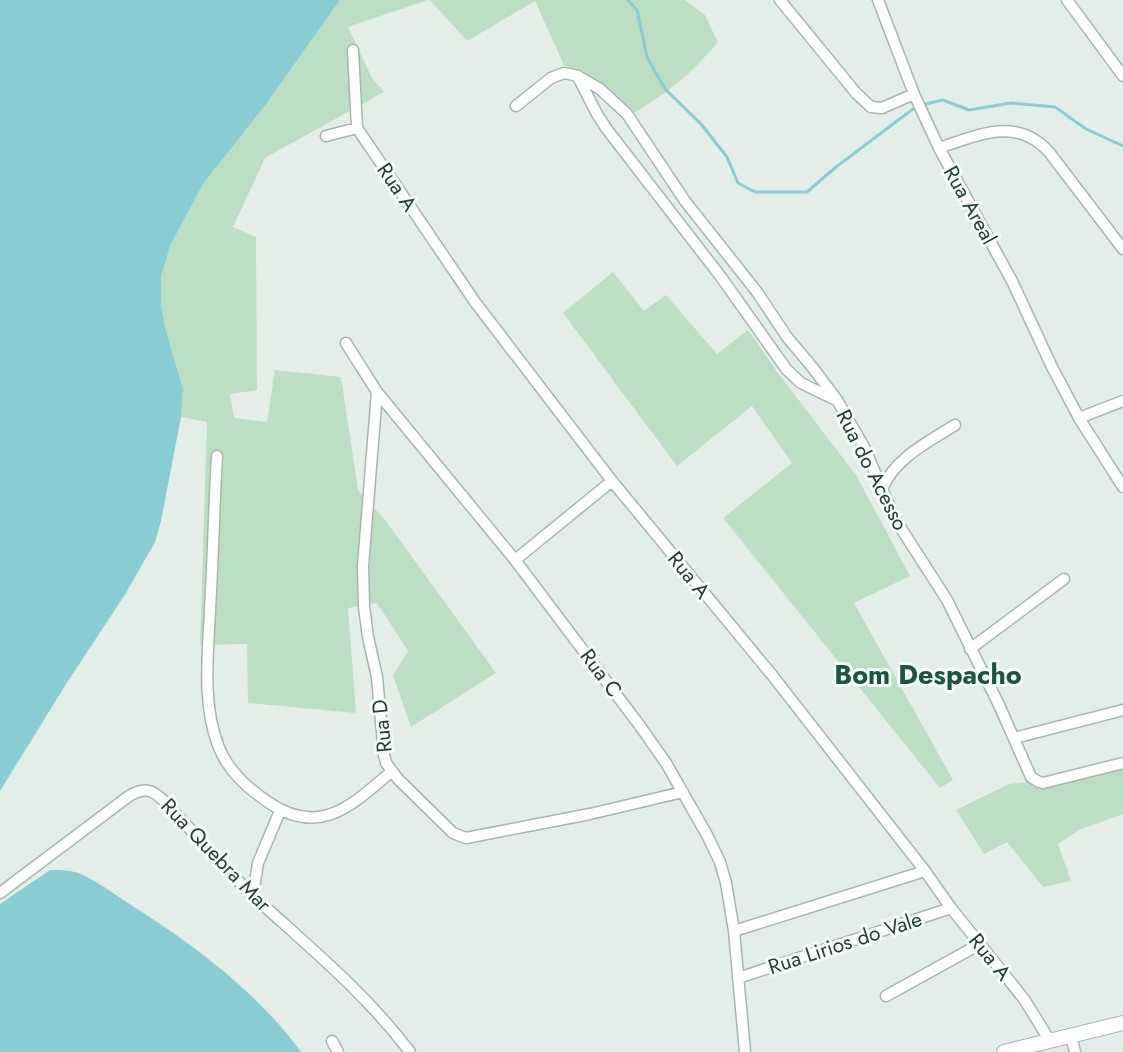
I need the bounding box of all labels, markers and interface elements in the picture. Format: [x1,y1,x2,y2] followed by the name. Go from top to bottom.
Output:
[370,157,424,217] street label: Rua A
[936,160,1004,250] street label: Rua Areal
[829,404,915,536] street label: Rua do Acesso
[661,545,717,605] street label: Rua A
[573,643,629,703] street label: Rua C
[834,655,1022,694] district label: Bom Despacho
[364,698,400,754] street label: Rua D
[154,792,279,919] street label: Rua Quebra Mar
[764,904,926,982] street label: Rua Lirios do Vale
[962,927,1018,987] street label: Rua A

